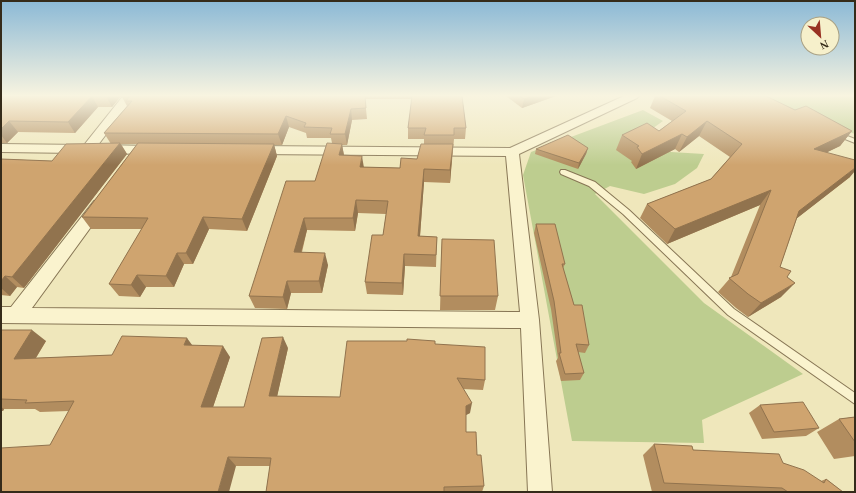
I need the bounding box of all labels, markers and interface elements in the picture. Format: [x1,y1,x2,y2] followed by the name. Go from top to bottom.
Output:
[800,16,840,56] north arrow
[818,38,831,52] text: N

